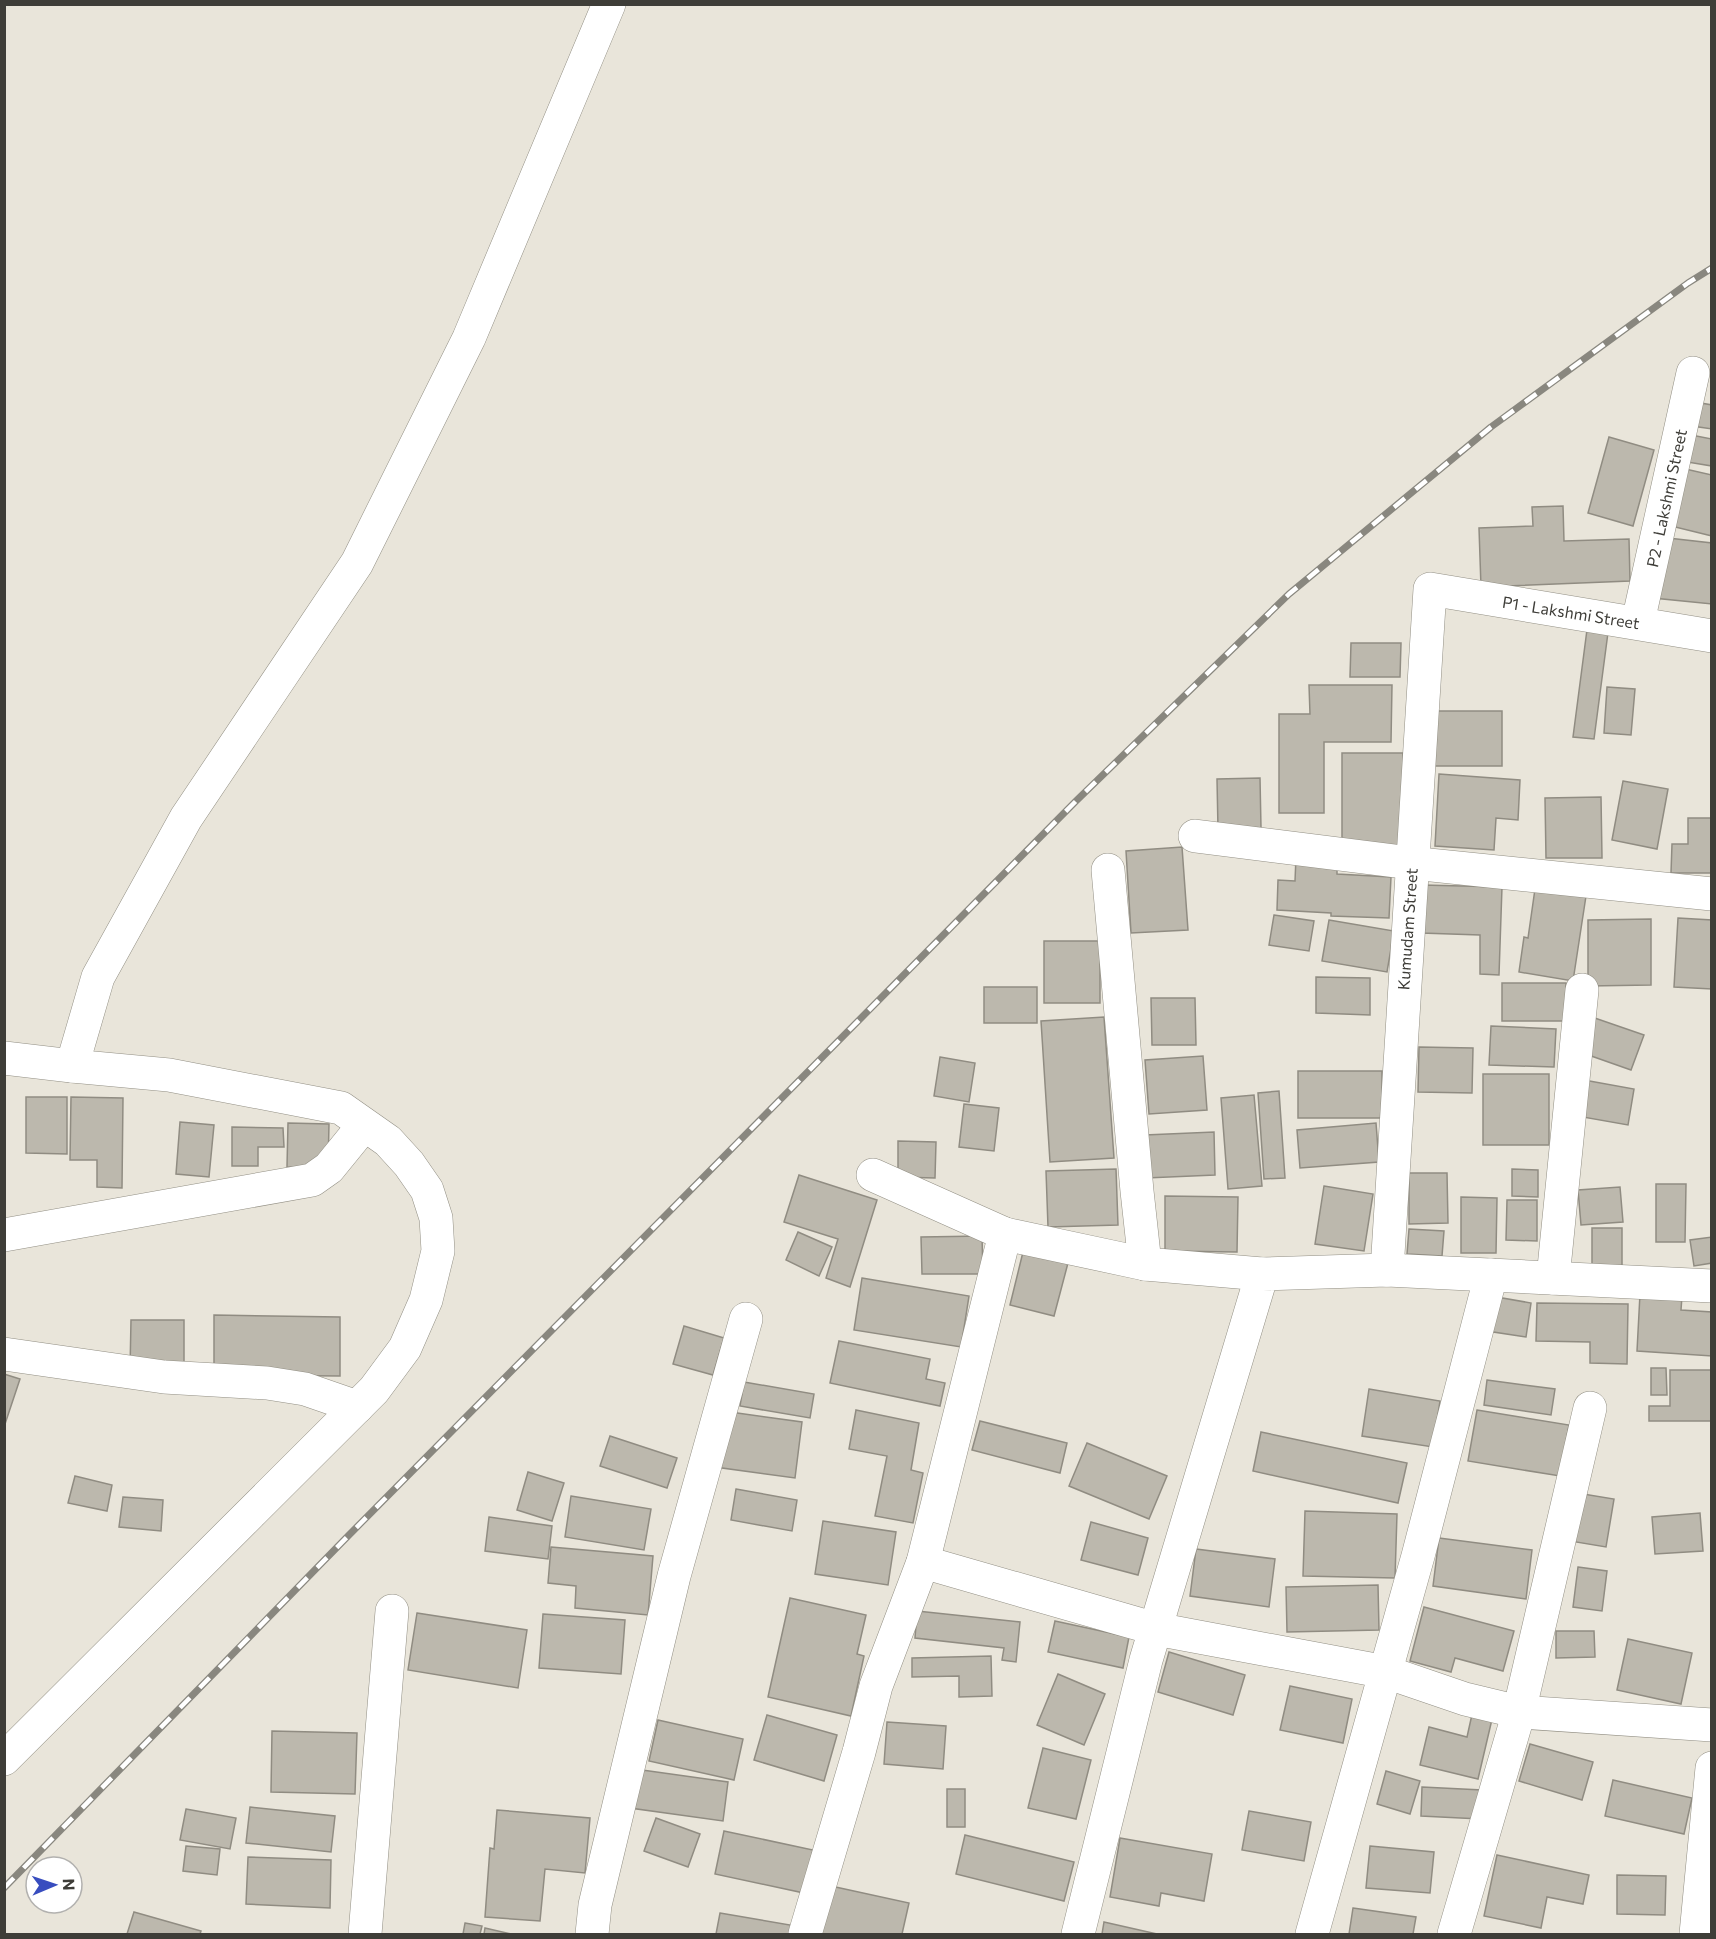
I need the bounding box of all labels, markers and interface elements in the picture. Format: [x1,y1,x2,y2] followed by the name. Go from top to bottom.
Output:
[1642,427,1690,569] street label: P2 - Lakshmi Street
[1501,592,1641,632] street label: P1 - Lakshmi Street
[1393,867,1421,991] street label: Kumudam Street
[24,1855,84,1915] north arrow
[60,1878,79,1891] text: N

